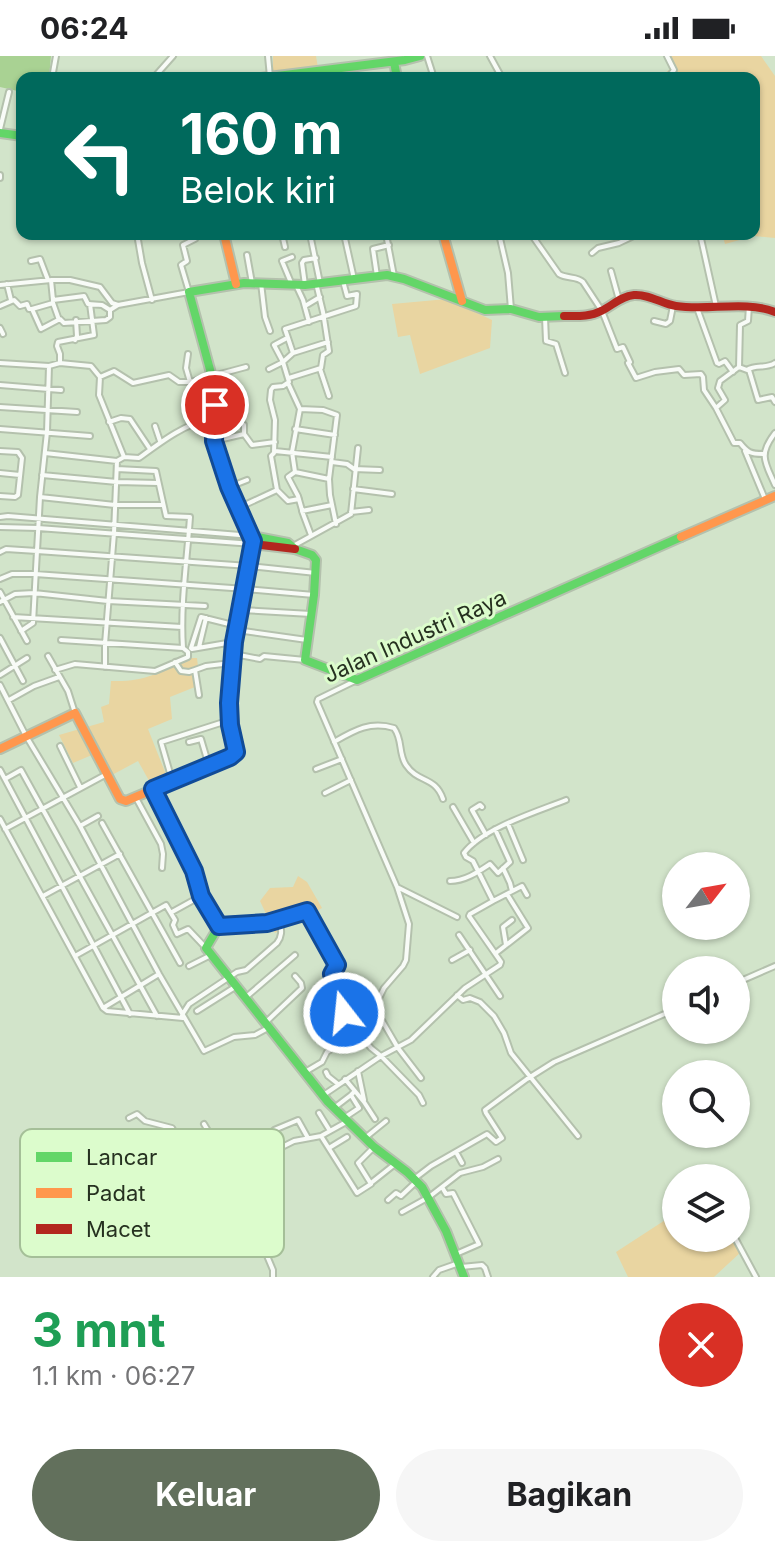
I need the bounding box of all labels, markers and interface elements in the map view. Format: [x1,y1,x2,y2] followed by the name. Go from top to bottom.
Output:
[40,10,128,46] text: 06:24
[180,100,343,168] text: 160 m
[48,104,152,208] icon: left
[180,168,336,212] text: Belok kiri
[181,371,249,439] pin
[193,383,237,427] icon: arrive
[320,584,510,688] street label: Jalan Industri Raya
[662,852,750,940] north arrow
[662,852,750,1252] map controls
[662,956,750,1044] button: sound
[302,971,386,1055] position arrow
[662,1060,750,1148] button: search
[20,1129,284,1257] legend
[86,1144,157,1170] text: Lancar
[662,1164,750,1252] button: layers
[86,1180,145,1206] text: Padat
[86,1216,151,1242] text: Macet
[32,1300,166,1359] text: 3 mnt
[659,1303,743,1387] button: close
[32,1360,195,1391] text: 1.1 km · 06:27
[32,1449,380,1541] button: Keluar
[396,1449,743,1541] button: Bagikan

